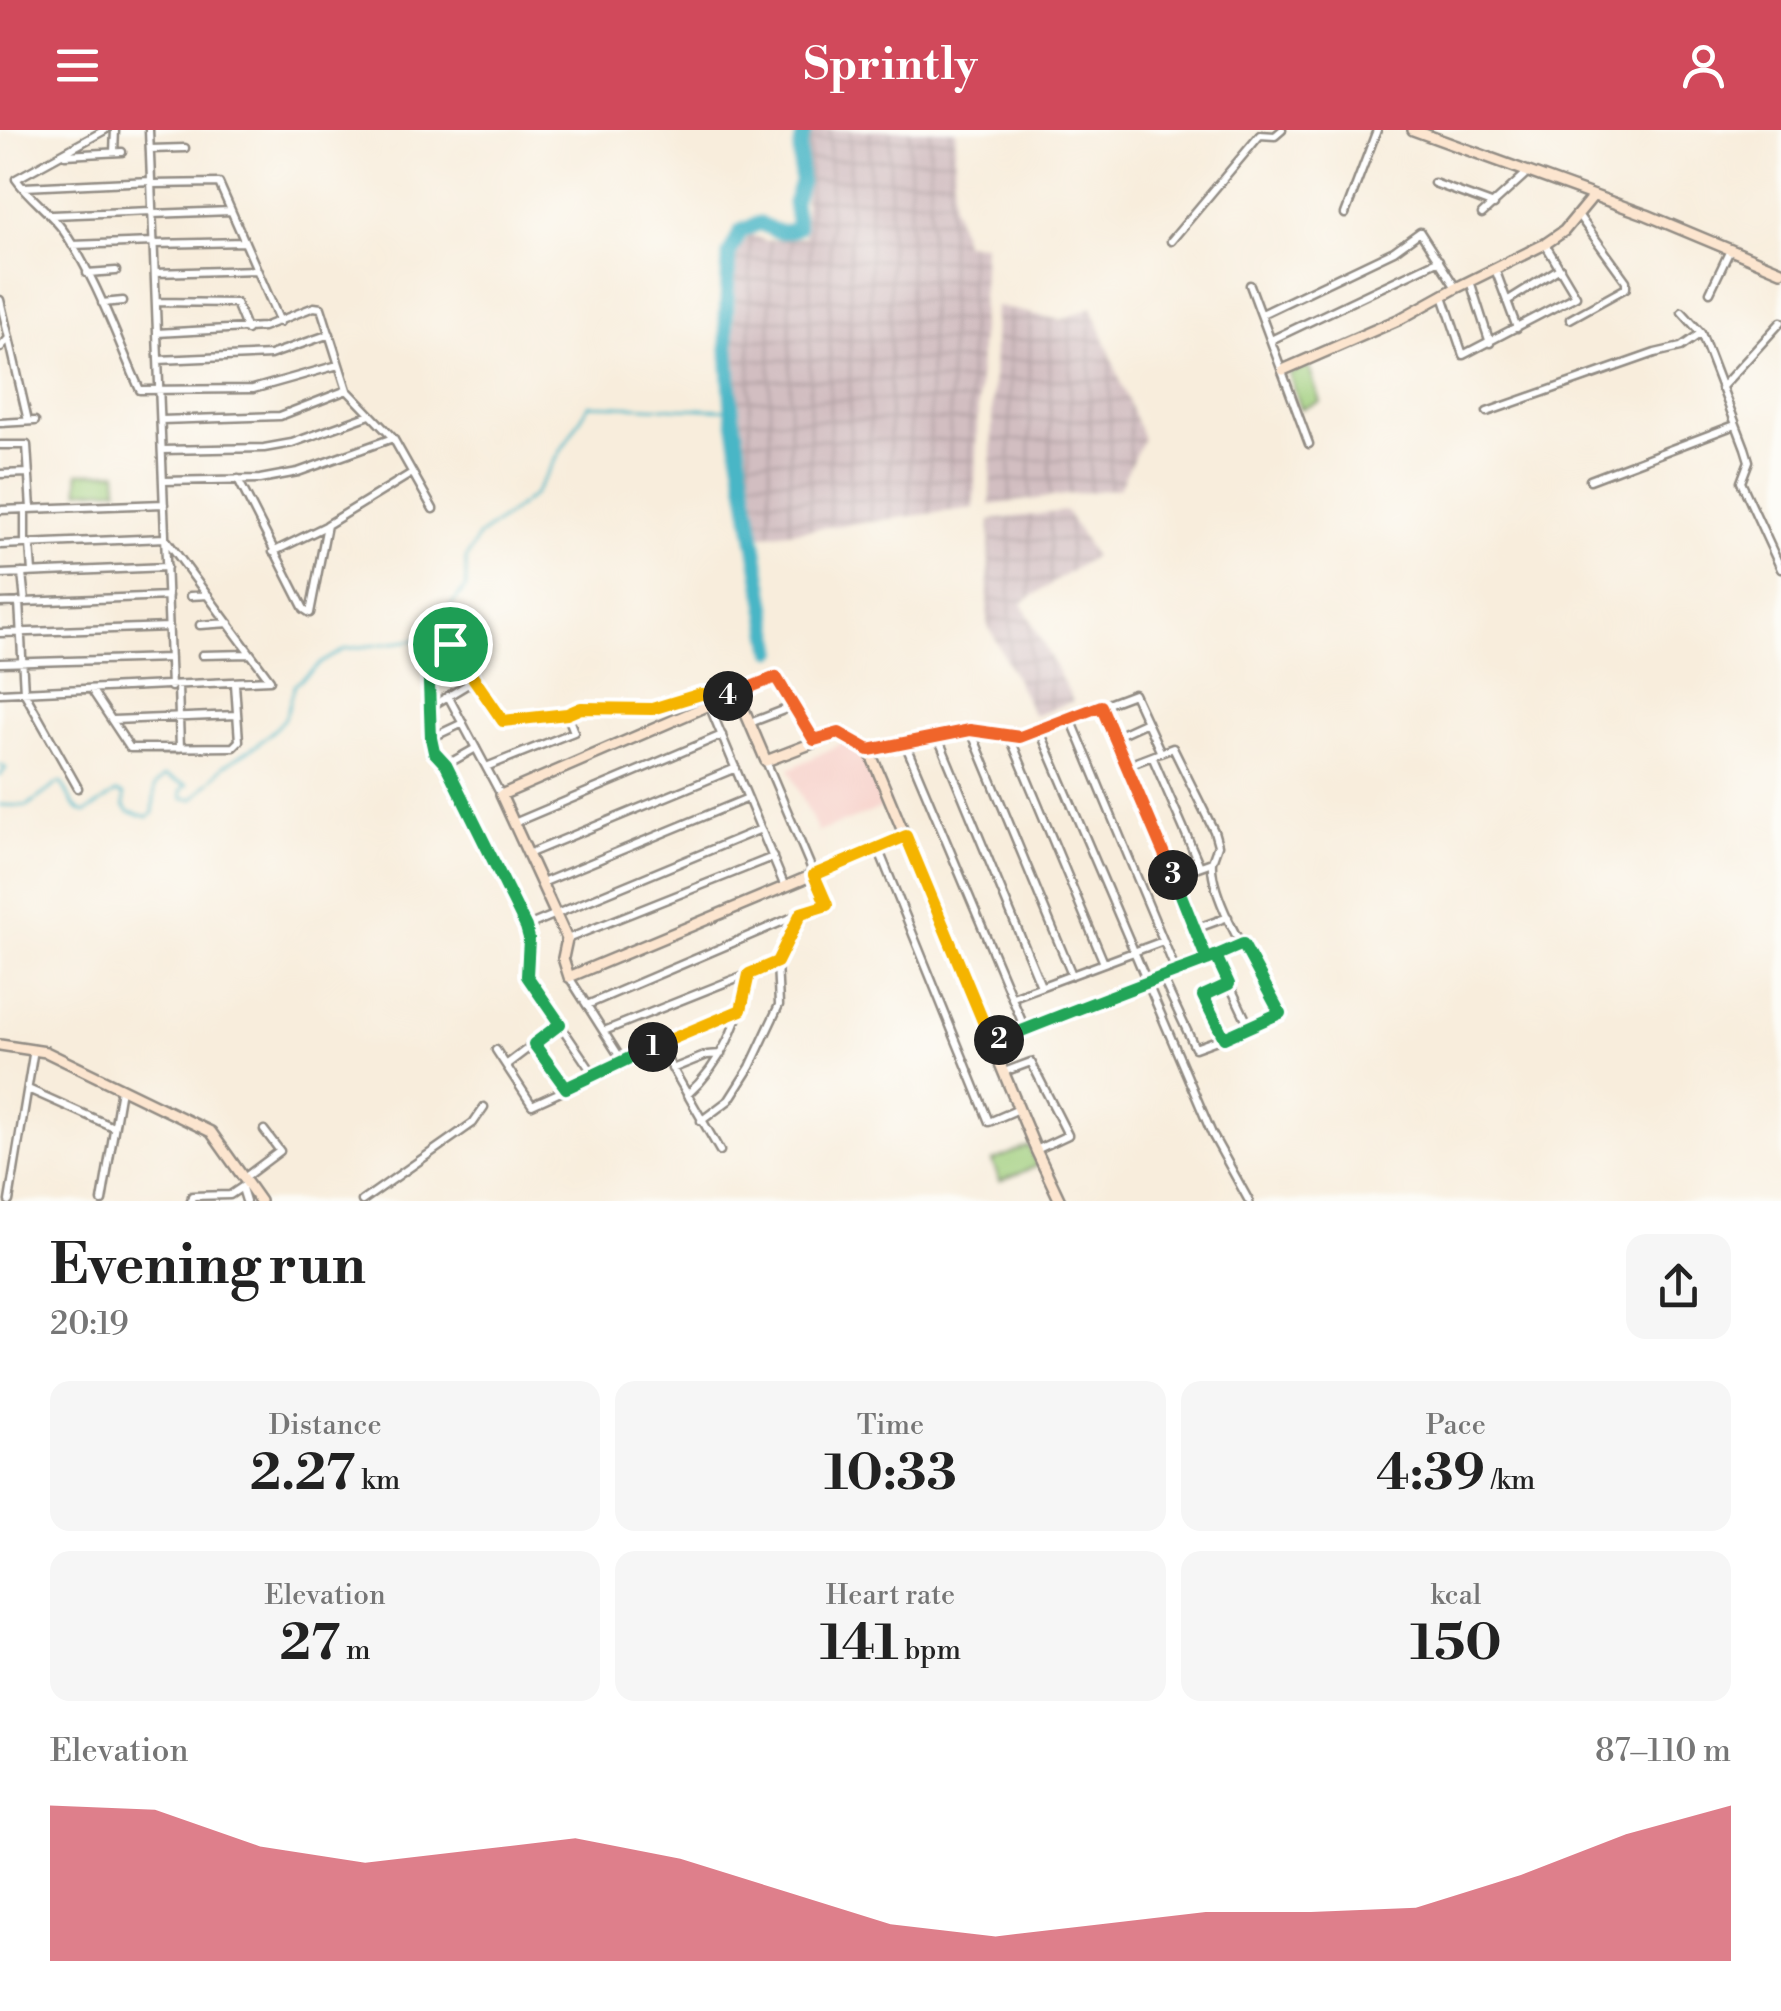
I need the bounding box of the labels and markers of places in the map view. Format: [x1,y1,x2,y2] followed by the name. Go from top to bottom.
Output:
[408,602,493,687] pin
[703,671,753,721] pin: 4
[1148,850,1198,900] pin: 3
[974,1015,1024,1065] pin: 2
[628,1022,678,1072] pin: 1

